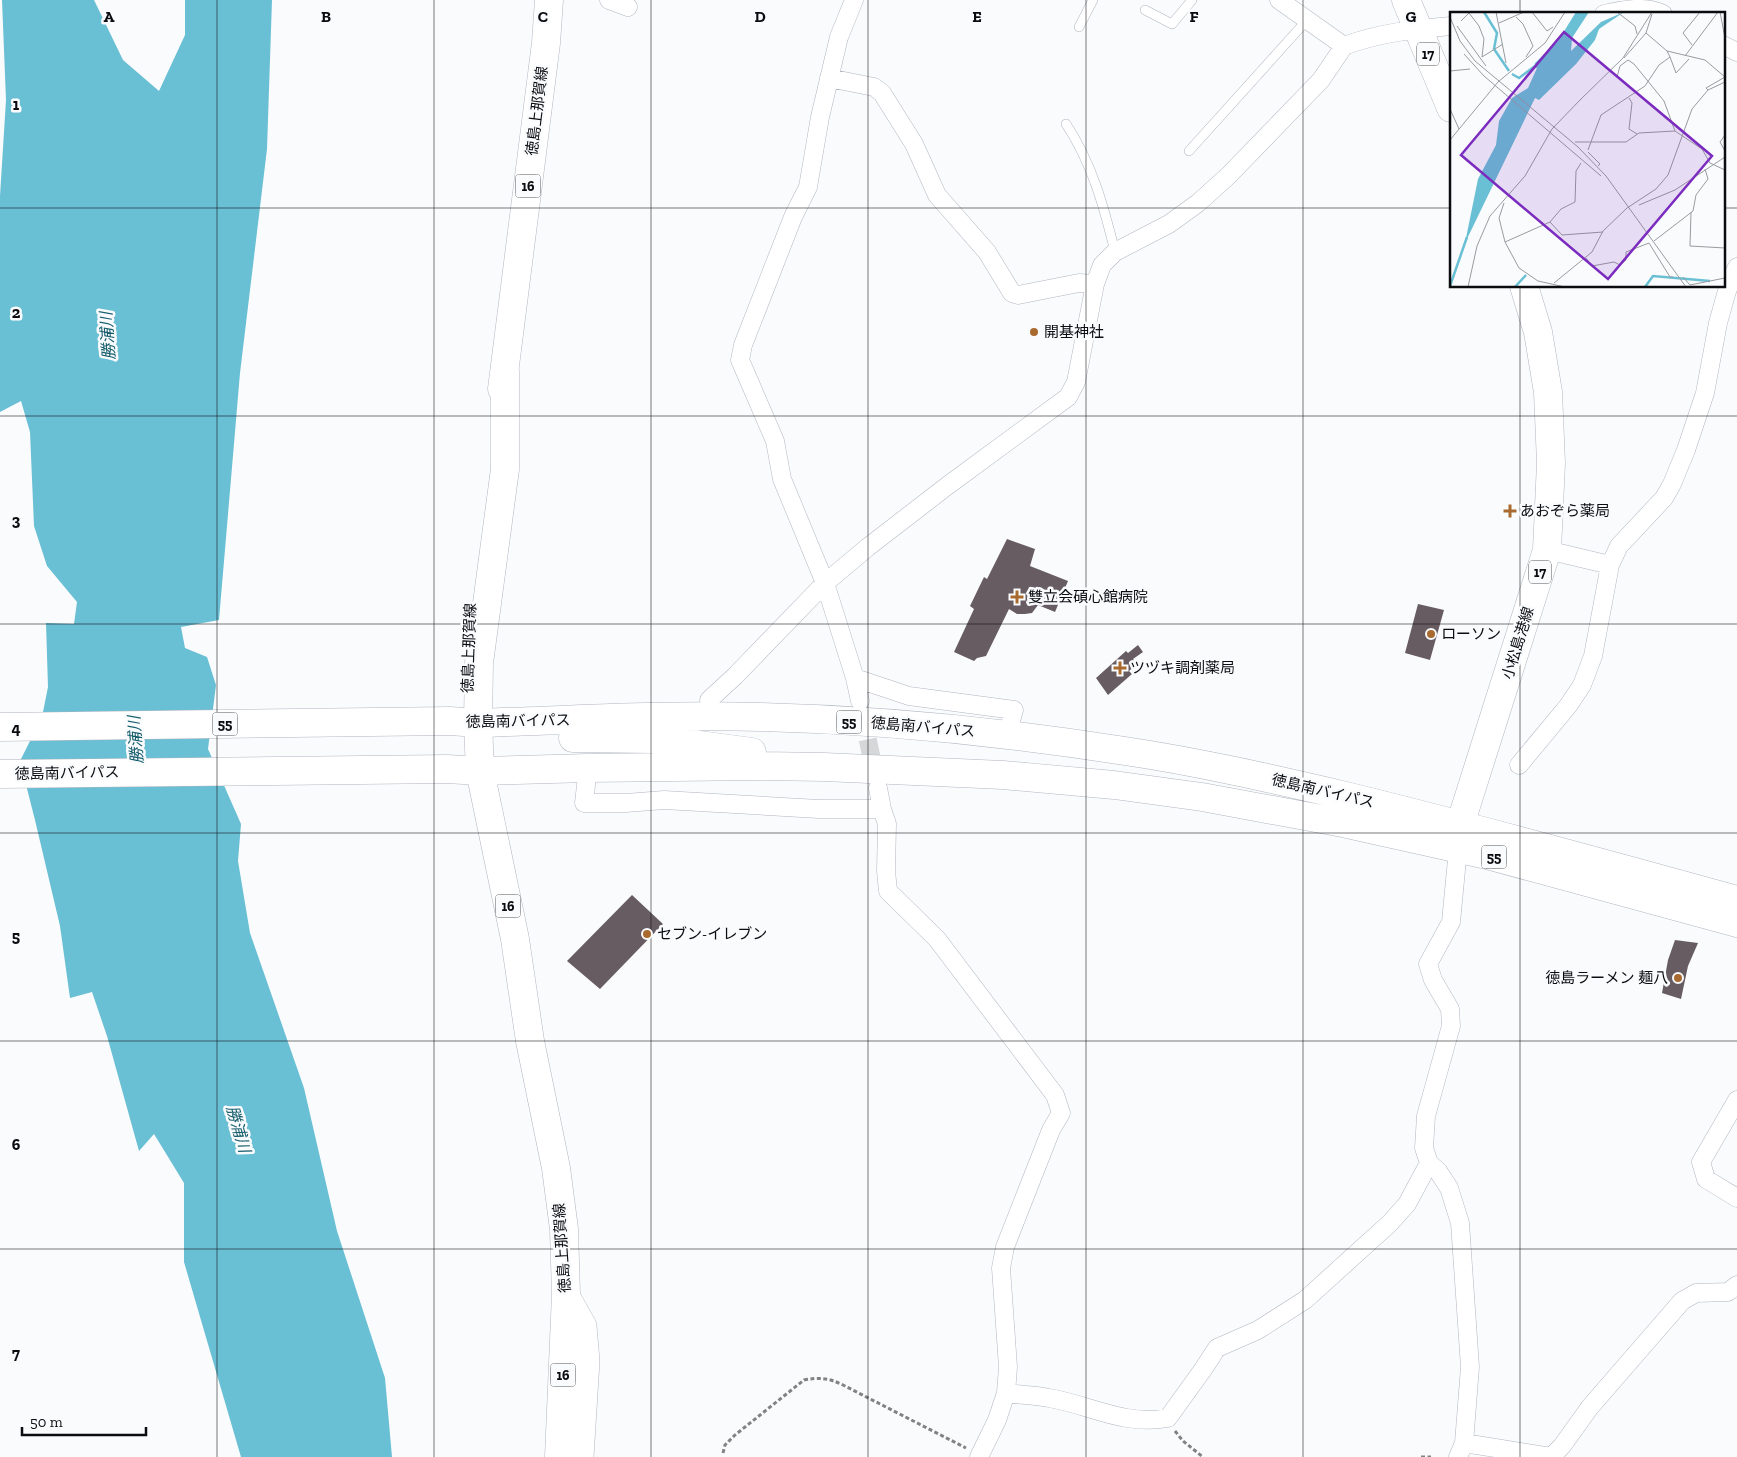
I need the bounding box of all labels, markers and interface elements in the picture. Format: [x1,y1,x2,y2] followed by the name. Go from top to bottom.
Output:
[104,7,115,26] text: A
[321,7,331,26] text: B
[538,7,548,26] text: C
[754,7,766,26] text: D
[972,7,982,26] text: E
[1189,7,1199,26] text: F
[1406,7,1417,26] text: G
[1450,12,1724,288] inset map
[1417,42,1439,66] road number: 17
[523,65,551,157] street label: 徳島上那賀線
[13,95,20,114] text: 1
[516,175,540,198] road number: 16
[12,303,21,322] text: 2
[96,309,119,361] water label: 勝浦川
[1044,323,1104,341] place label: 開基神社
[1028,326,1040,338] marker: 開基神社
[1520,502,1610,520] place label: あおぞら薬局
[1504,505,1516,517] marker: あおぞら薬局
[12,511,21,530] text: 3
[1529,560,1551,584] road number: 17
[1028,588,1148,606] place label: 雙立会碩心館病院
[1010,590,1024,604] marker: 雙立会碩心館病院
[458,603,480,693] street label: 徳島上那賀線
[1498,604,1538,682] street label: 小松島港線
[1441,625,1501,643] place label: ローソン
[1425,628,1437,640] marker: ローソン
[1130,659,1235,677] place label: ツヅキ調剤薬局
[1114,662,1126,674] marker: ツヅキ調剤薬局
[836,710,862,734] road number: 55
[465,711,571,731] street label: 徳島南バイパス
[212,712,238,736] road number: 55
[124,713,147,765] water label: 勝浦川
[870,713,976,741] street label: 徳島南バイパス
[11,719,21,738] text: 4
[14,763,120,783] street label: 徳島南バイパス
[1270,770,1376,812] street label: 徳島南バイパス
[1482,846,1506,869] road number: 55
[496,894,520,918] road number: 16
[657,925,767,943] place label: セブン-イレブン
[12,927,20,946] text: 5
[641,928,653,940] marker: セブン-イレブン
[1545,969,1668,987] place label: 徳島ラーメン 麺八
[1672,972,1684,984] marker: 徳島ラーメン 麺八
[223,1103,255,1157] water label: 勝浦川
[12,1135,21,1154] text: 6
[550,1202,574,1294] street label: 徳島上那賀線
[12,1344,20,1363] text: 7
[550,1364,576,1386] road number: 16
[22,1404,146,1436] scale bar
[30,1413,63,1431] text: 50 m

